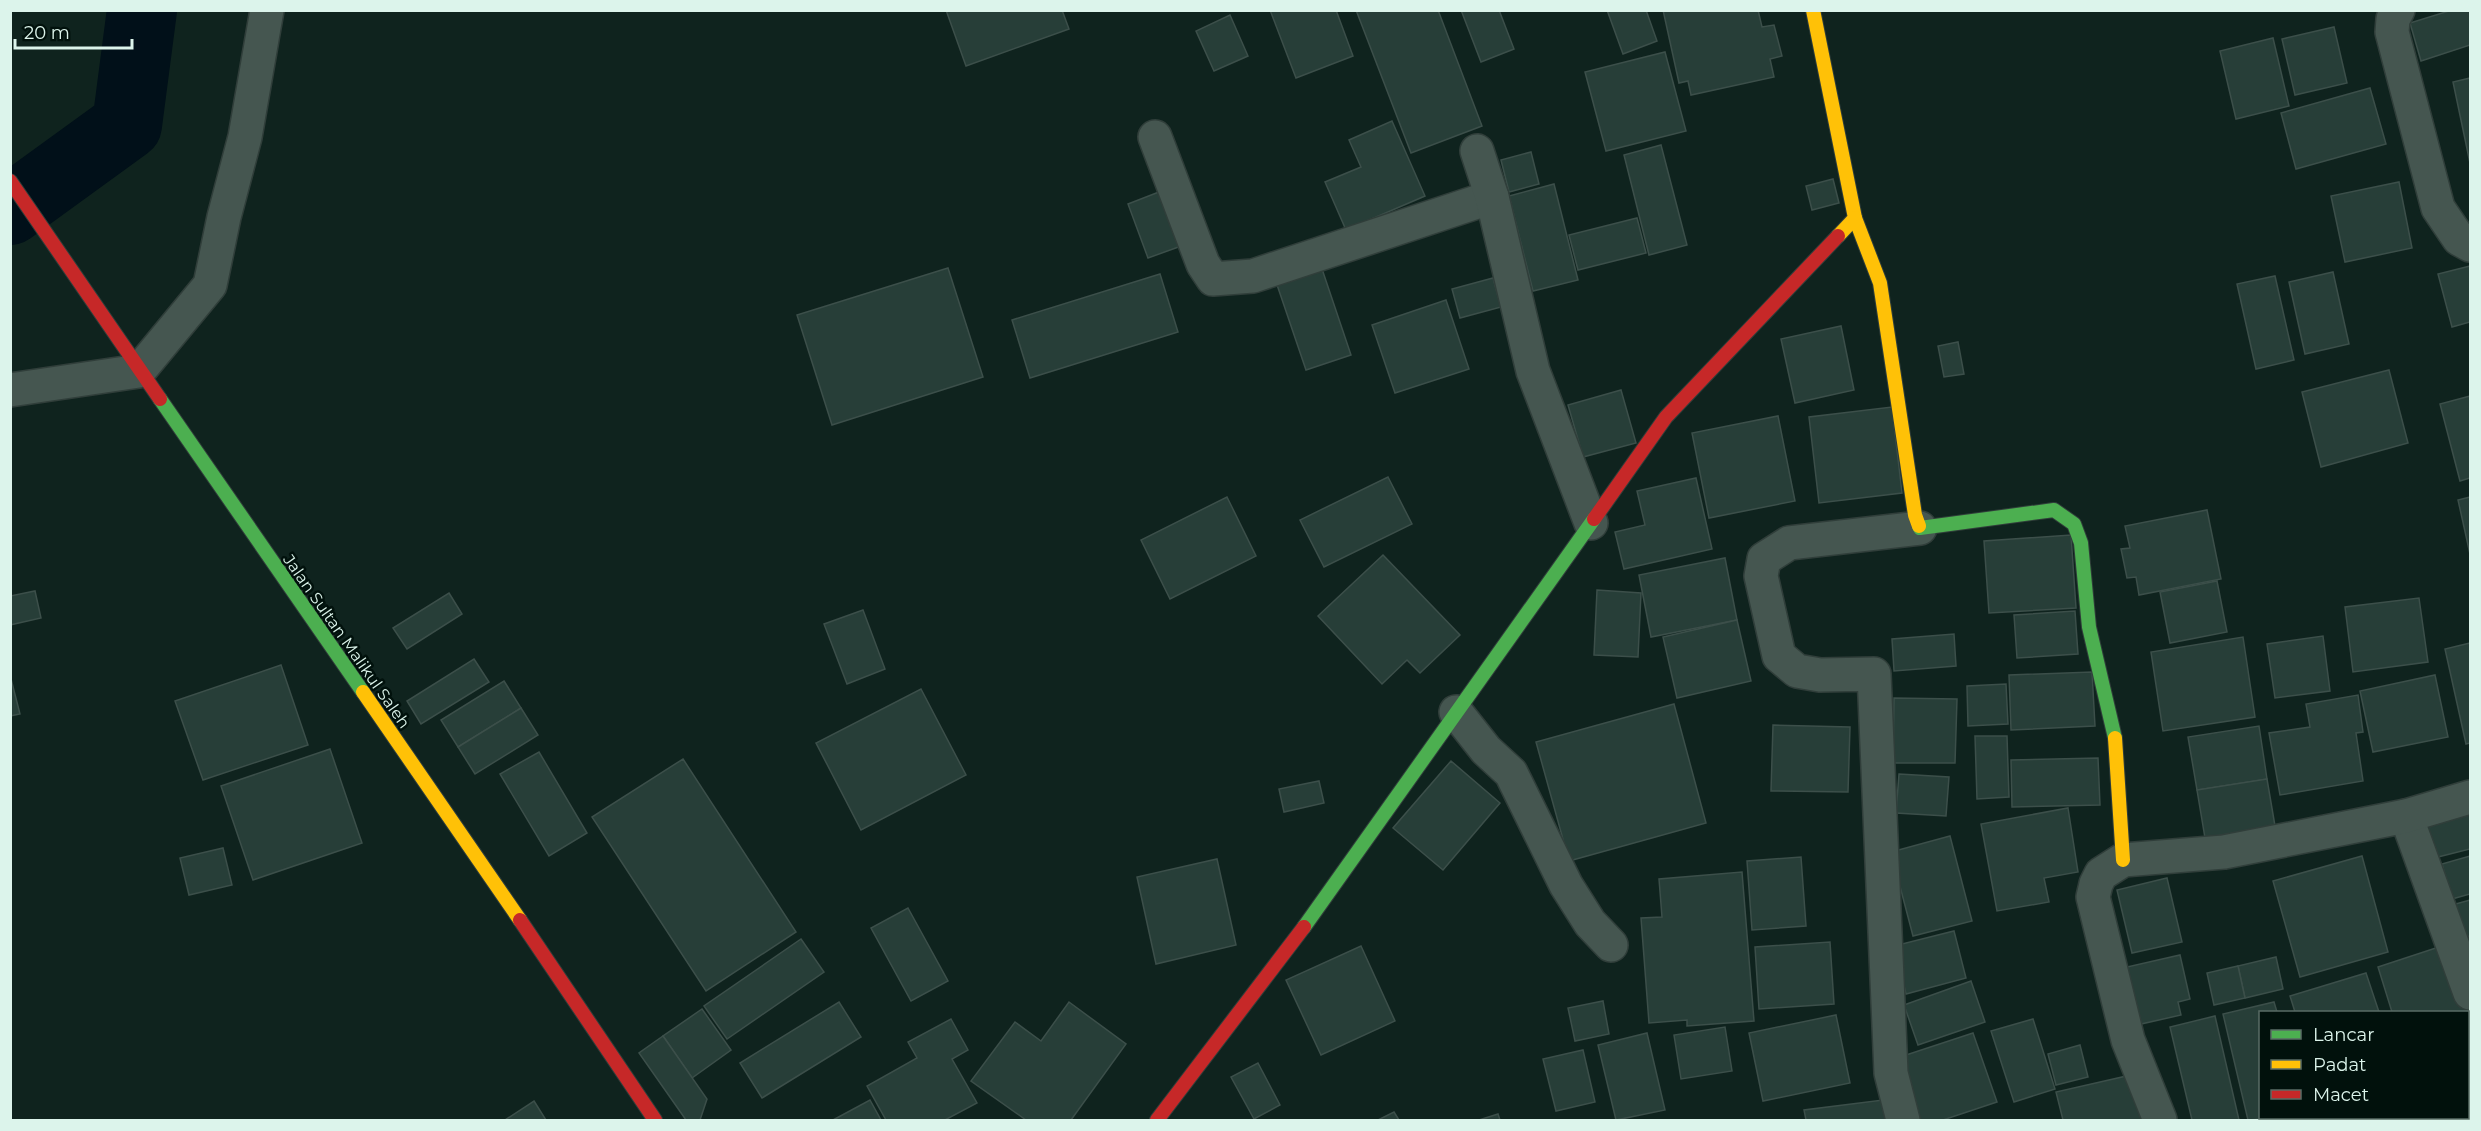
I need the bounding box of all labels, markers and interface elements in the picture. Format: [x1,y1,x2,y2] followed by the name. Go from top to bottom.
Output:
[15,12,132,50] scale bar
[24,22,70,44] text: 20 m
[279,550,414,732] street label: Jalan Sultan Malikul Saleh
[2259,1011,2469,1119] legend
[2313,1024,2374,1046] text: Lancar
[2313,1054,2366,1076] text: Padat
[2313,1084,2369,1106] text: Macet

